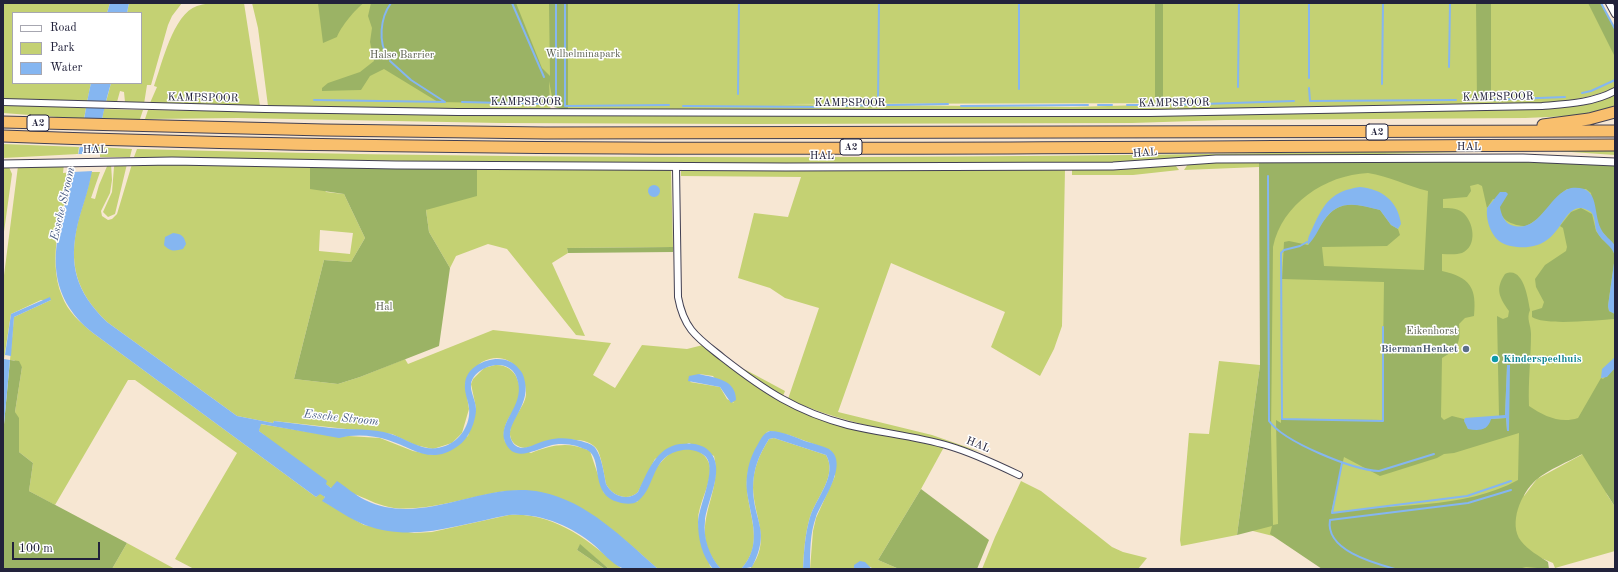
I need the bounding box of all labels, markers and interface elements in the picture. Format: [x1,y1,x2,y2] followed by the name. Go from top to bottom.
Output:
[12,12,142,84] legend
[50,22,77,34] text: Road
[50,42,75,54] text: Park
[545,47,621,61] park label: Wilhelminapark
[370,48,434,62] park label: Halse Barrier
[50,62,82,74] text: Water
[1462,90,1534,104] street label: KAMPSPOOR
[167,91,239,105] street label: KAMPSPOOR
[491,95,561,109] street label: KAMPSPOOR
[815,96,885,110] street label: KAMPSPOOR
[1138,96,1210,110] street label: KAMPSPOOR
[27,115,49,131] road number: A2
[1366,124,1388,140] road number: A2
[840,139,862,155] road number: A2
[1457,140,1481,154] street label: HAL
[83,143,107,157] street label: HAL
[1132,146,1158,160] street label: HAL
[810,149,834,163] street label: HAL
[48,166,78,242] water label: Essche Stroom
[375,300,393,314] park label: Hal
[1406,324,1458,338] park label: Eikenhorst
[1381,342,1458,356] place label: BiermanHenket
[1461,344,1471,354] marker: BiermanHenket
[1503,352,1581,366] place label: Kinderspeelhuis
[1490,354,1500,364] marker: Kinderspeelhuis
[303,407,379,429] water label: Essche Stroom
[964,434,992,456] street label: HAL
[14,534,102,560] scale bar
[19,543,53,555] text: 100 m

